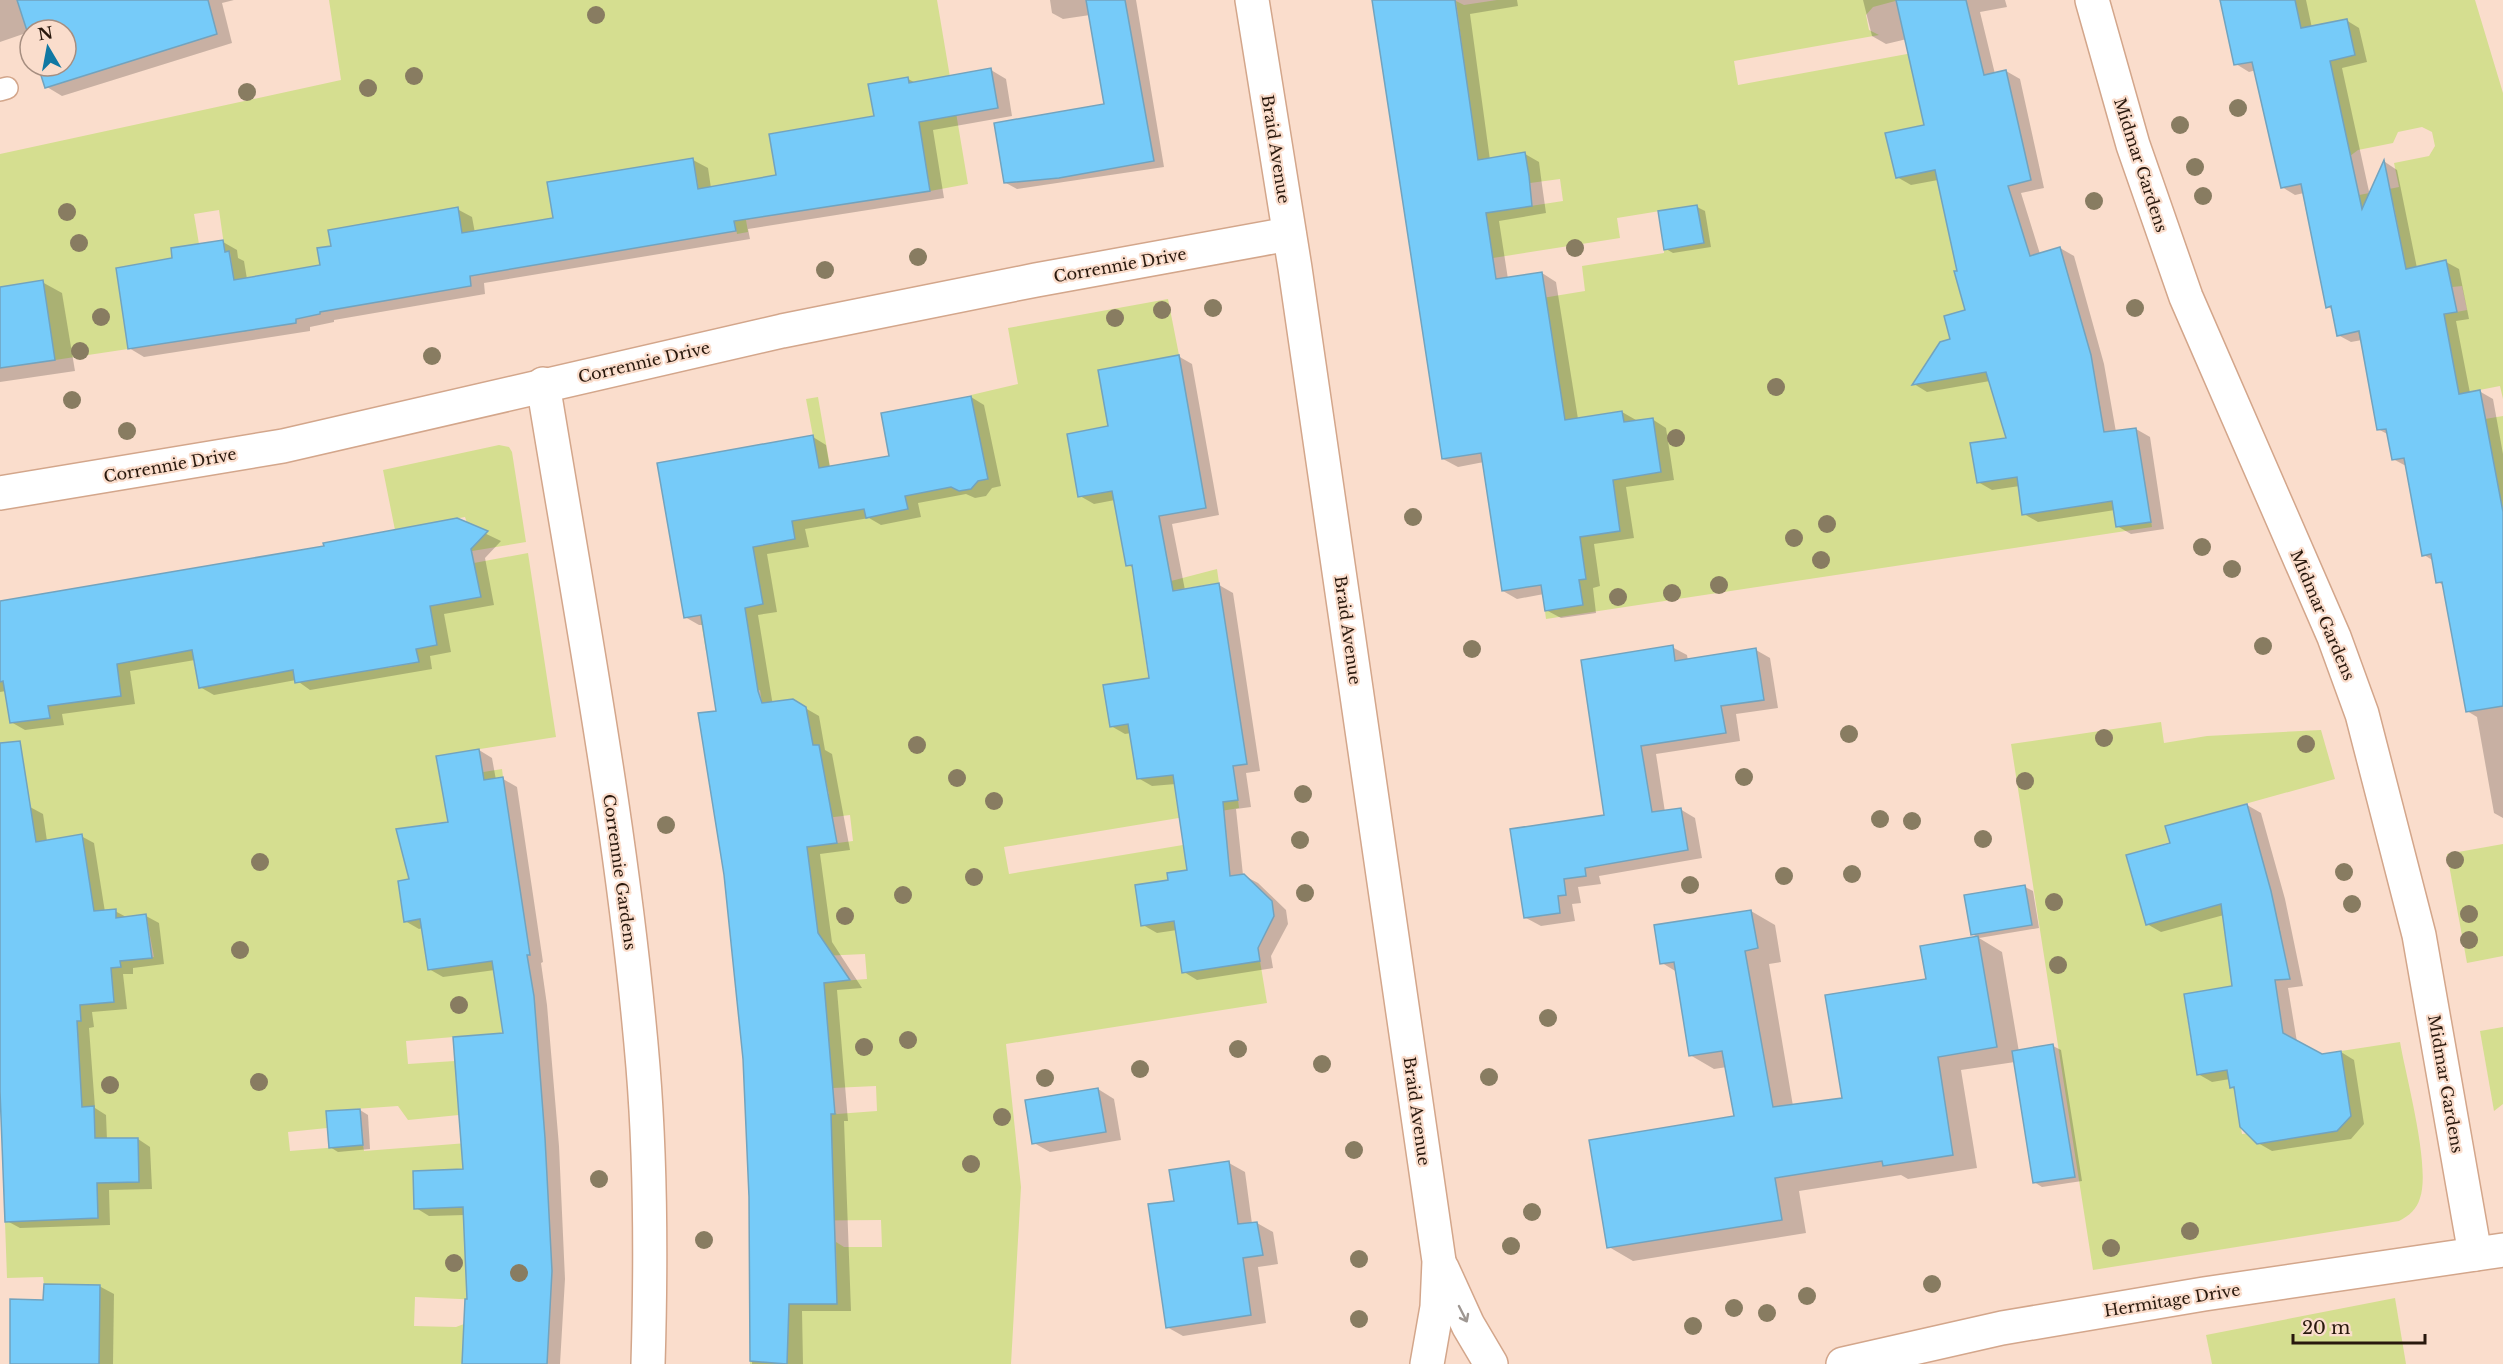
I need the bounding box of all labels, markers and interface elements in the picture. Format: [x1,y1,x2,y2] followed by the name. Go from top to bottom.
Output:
[18,18,78,78] north arrow
[36,22,55,44] text: N
[1258,93,1294,205] street label: Braid Avenue
[2110,95,2172,235] street label: Midmar Gardens
[1052,243,1188,287] street label: Corrennie Drive
[576,337,712,387] street label: Corrennie Drive
[102,443,238,487] street label: Corrennie Drive
[2286,547,2360,683] street label: Midmar Gardens
[1330,574,1366,686] street label: Braid Avenue
[599,793,641,951] street label: Corrennie Gardens
[2424,1013,2468,1155] street label: Midmar Gardens
[1399,1055,1435,1167] street label: Braid Avenue
[2102,1279,2242,1321] street label: Hermitage Drive
[1457,1304,1469,1322] one-way arrow
[2293,1307,2425,1345] scale bar
[2302,1317,2350,1339] text: 20 m

